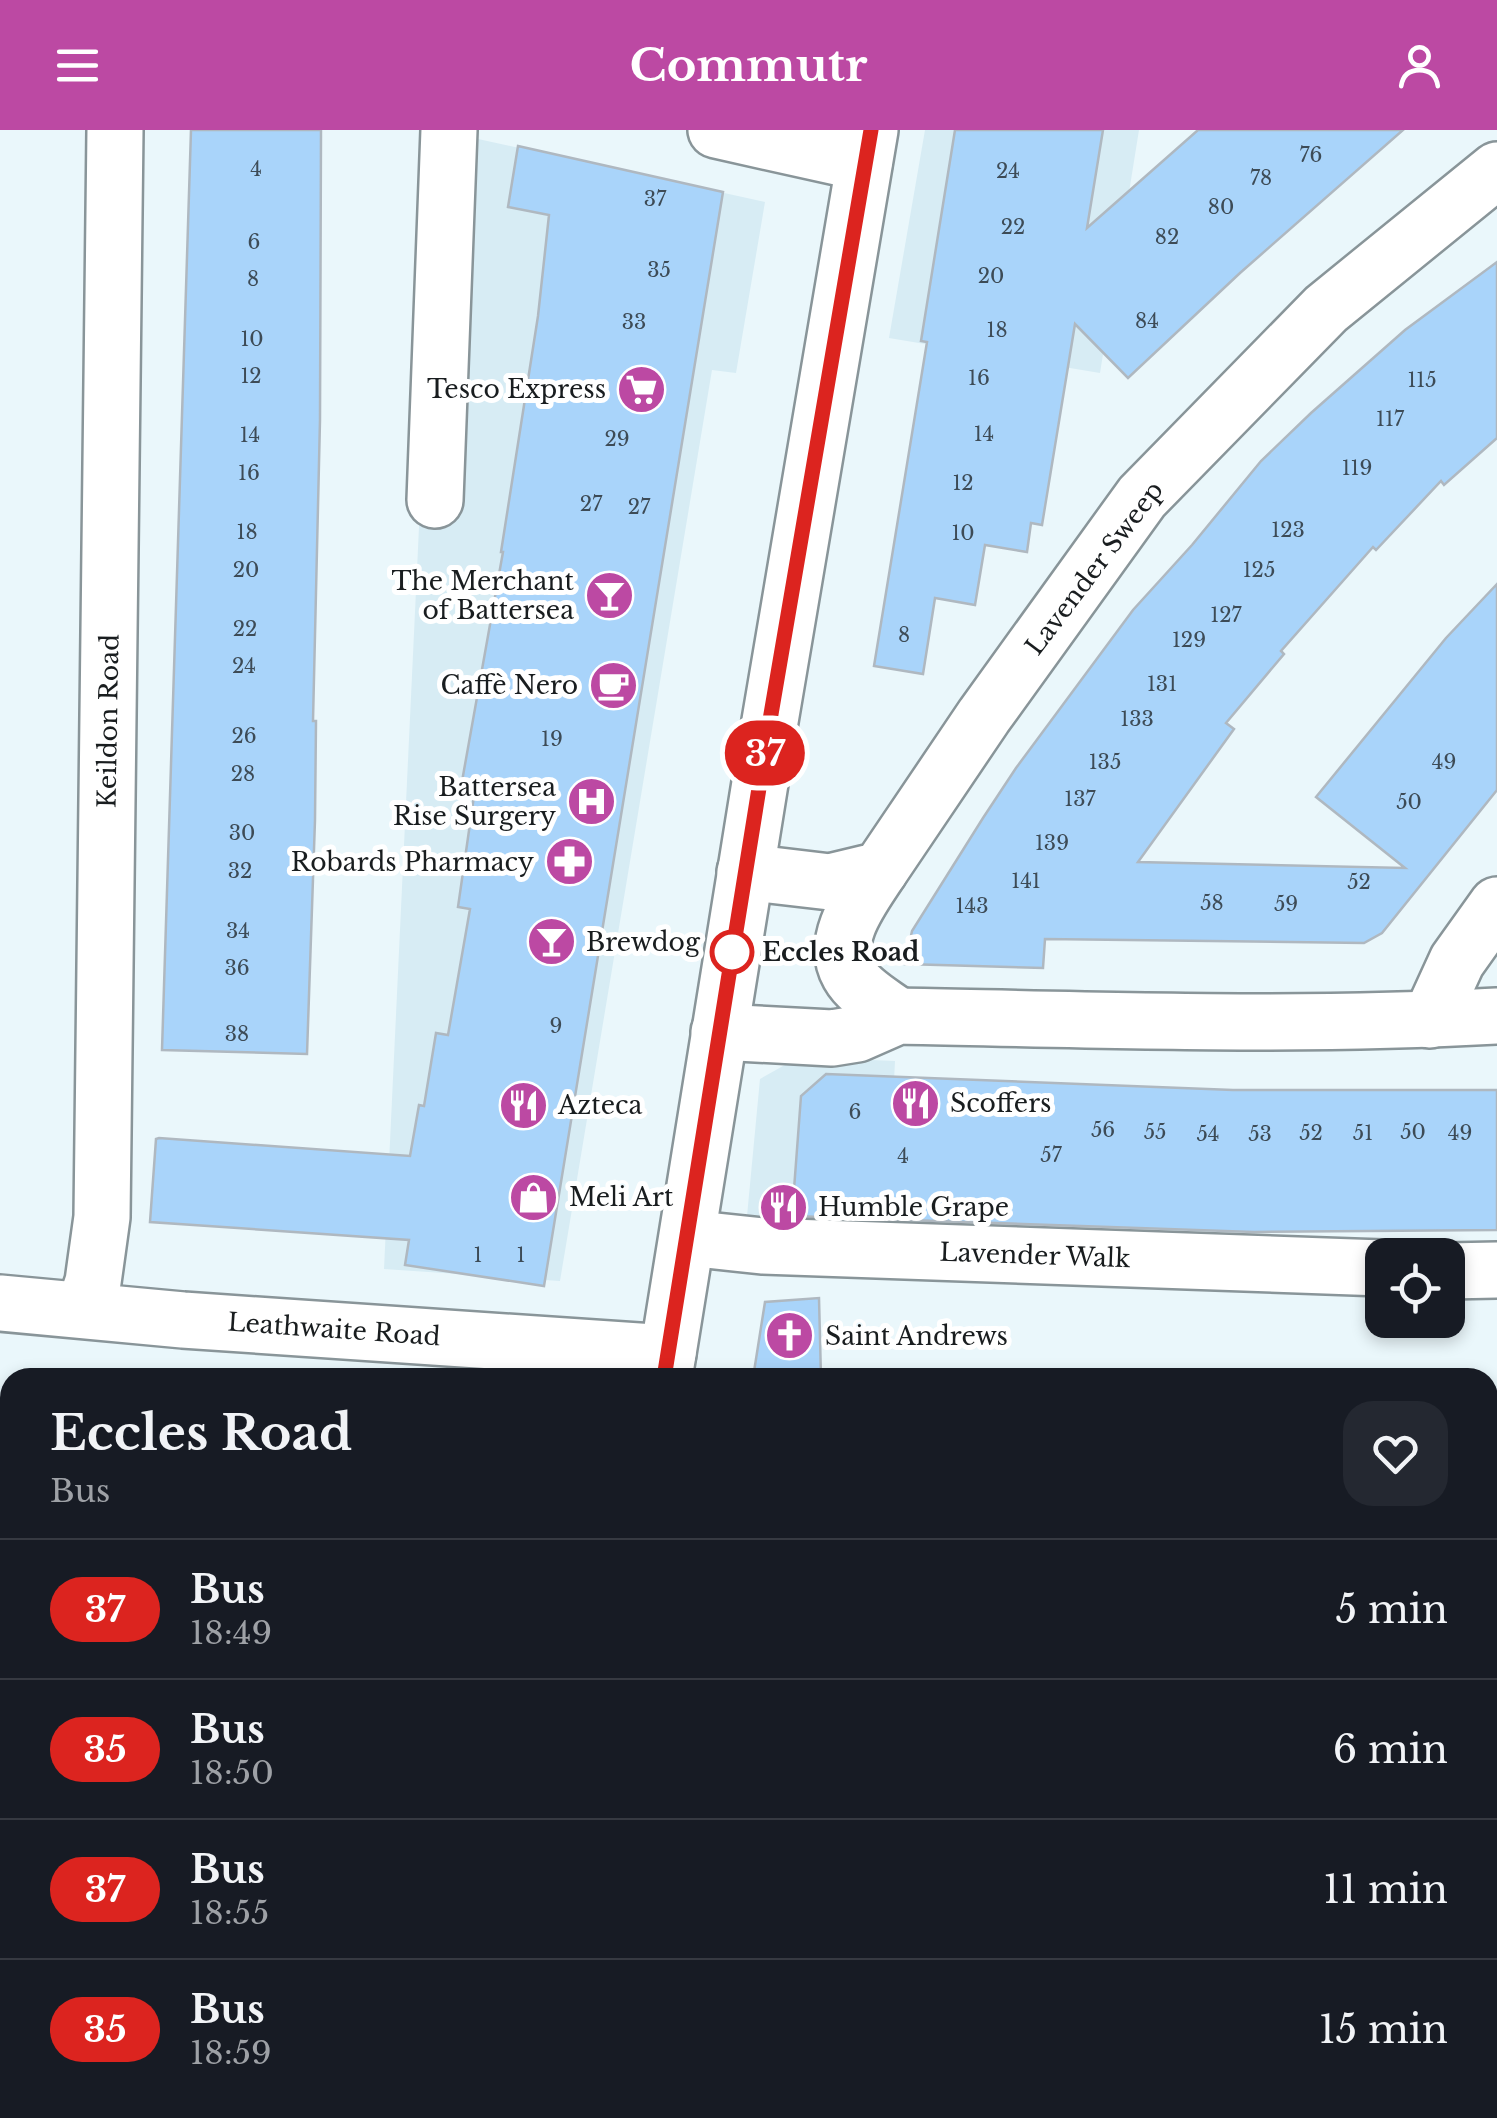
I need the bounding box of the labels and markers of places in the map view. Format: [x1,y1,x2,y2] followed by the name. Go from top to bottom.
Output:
[615,363,667,415] supermarket icon: Tesco Express
[427,374,606,405] place label: Tesco Express
[391,566,575,626] place label: The Merchant of Battersea
[583,569,635,621] bar icon: The Merchant of Battersea
[587,659,639,711] cafe icon: Caffè Nero
[440,670,578,701] place label: Caffè Nero
[393,772,556,832] place label: Battersea Rise Surgery
[565,775,617,827] hospital icon: Battersea Rise Surgery
[543,836,595,888] pharmacy icon: Robards Pharmacy
[291,847,534,878] place label: Robards Pharmacy
[525,916,577,968] bar icon: Brewdog
[586,927,701,958] place label: Brewdog
[711,931,753,973] marker: Eccles Road
[762,937,919,968] place label: Eccles Road
[889,1077,941,1129] restaurant icon: Scoffers
[497,1079,549,1131] restaurant icon: Azteca
[950,1088,1051,1119] place label: Scoffers
[557,1090,642,1121] place label: Azteca
[508,1171,560,1223] shop icon: Meli Art
[757,1181,809,1233] restaurant icon: Humble Grape
[569,1182,674,1213] place label: Meli Art
[818,1192,1009,1223] place label: Humble Grape
[764,1310,816,1362] church icon: Saint Andrews
[825,1321,1008,1352] place label: Saint Andrews

